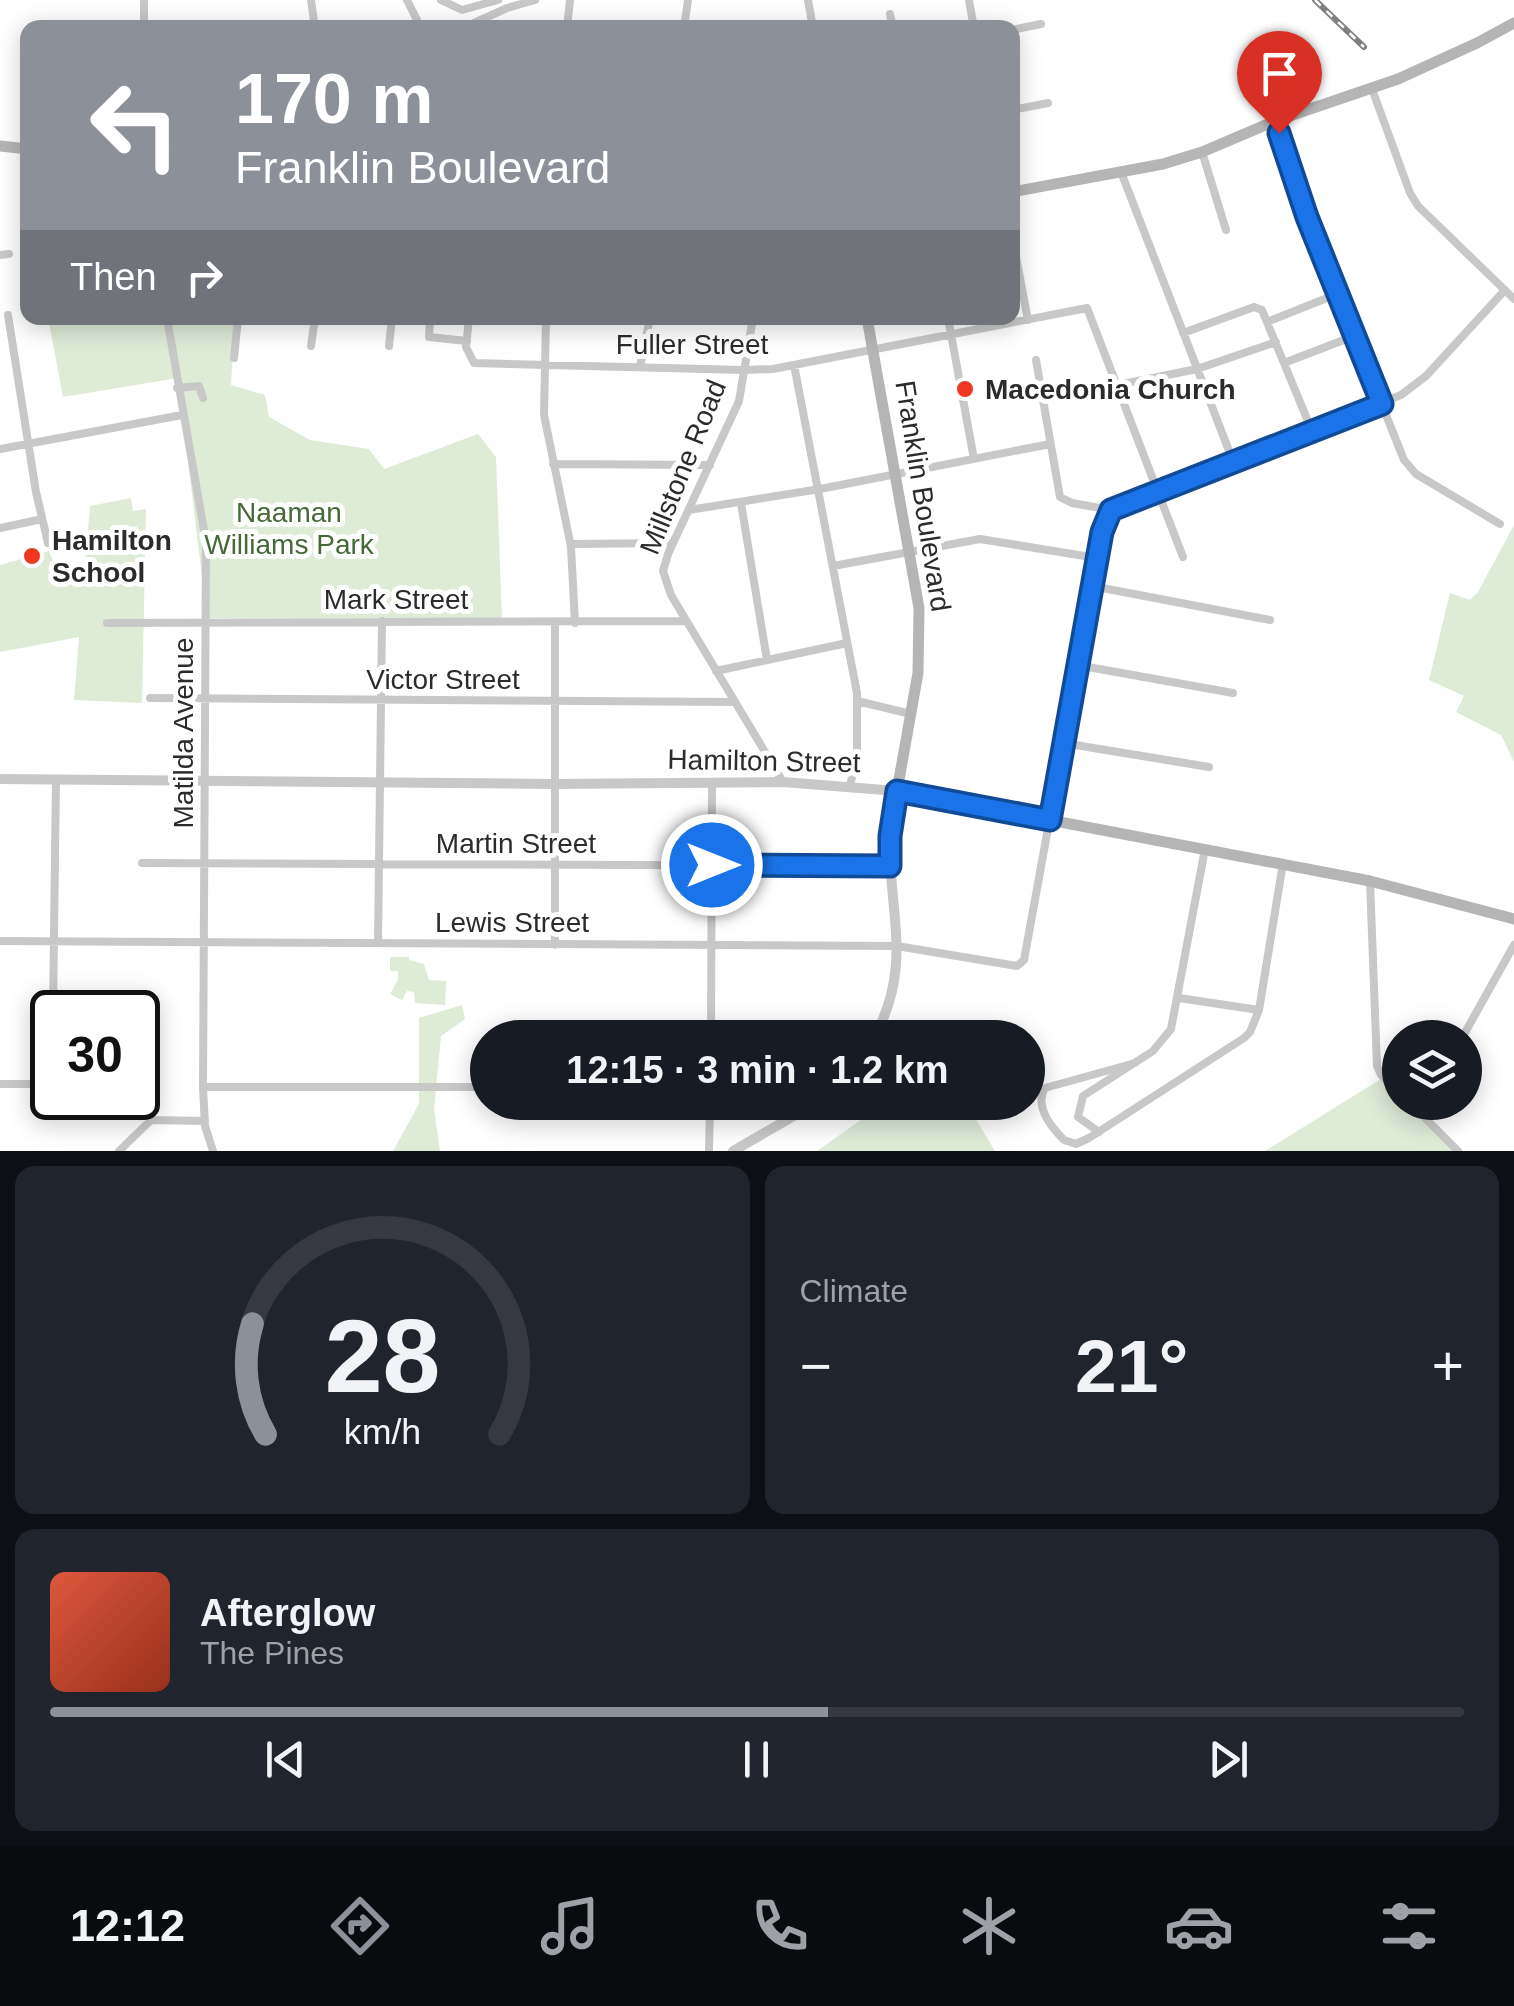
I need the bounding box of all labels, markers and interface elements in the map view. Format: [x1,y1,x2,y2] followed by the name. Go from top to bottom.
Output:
[1237,31,1322,134] pin
[1252,46,1307,101] icon: arrive
[70,60,200,190] icon: left
[235,60,433,138] text: 170 m
[235,142,610,193] text: Franklin Boulevard
[177,250,232,305] icon: right
[70,256,157,298] text: Then
[616,329,768,360] street label: Fuller Street
[985,374,1235,405] place label: Macedonia Church
[634,375,732,559] street label: Millstone Road
[889,378,957,614] street label: Franklin Boulevard
[954,378,976,400] marker: Macedonia Church
[204,497,375,560] park label: Naaman Williams Park
[52,525,172,588] place label: Hamilton School
[21,545,43,567] marker: Hamilton School
[324,584,469,615] street label: Mark Street
[168,638,199,828] street label: Matilda Avenue
[366,664,520,695] street label: Victor Street
[667,744,861,778] street label: Hamilton Street
[660,813,764,917] position arrow
[436,828,596,859] street label: Martin Street
[435,907,589,938] street label: Lewis Street
[30,990,160,1120] speed limit sign: 30
[1382,1020,1482,1120] map controls
[1382,1020,1482,1120] button: layers
[566,1049,949,1091] text: 12:15 · 3 min · 1.2 km
[800,1273,908,1309] text: Climate
[324,1298,440,1414] text: 28
[1075,1324,1188,1408] text: 21°
[800,1335,832,1397] text: −
[1432,1335,1464,1397] text: +
[344,1412,421,1452] text: km/h
[200,1592,375,1634] text: Afterglow
[200,1635,344,1671] text: The Pines
[258,1732,313,1787] icon: previous
[729,1732,784,1787] icon: pause
[1201,1732,1256,1787] icon: next
[325,1891,395,1961] icon: directions
[535,1891,605,1961] icon: music
[745,1891,815,1961] icon: phone
[954,1891,1024,1961] icon: climate
[1164,1891,1234,1961] icon: car
[1374,1891,1444,1961] icon: filters
[70,1900,185,1951] text: 12:12

